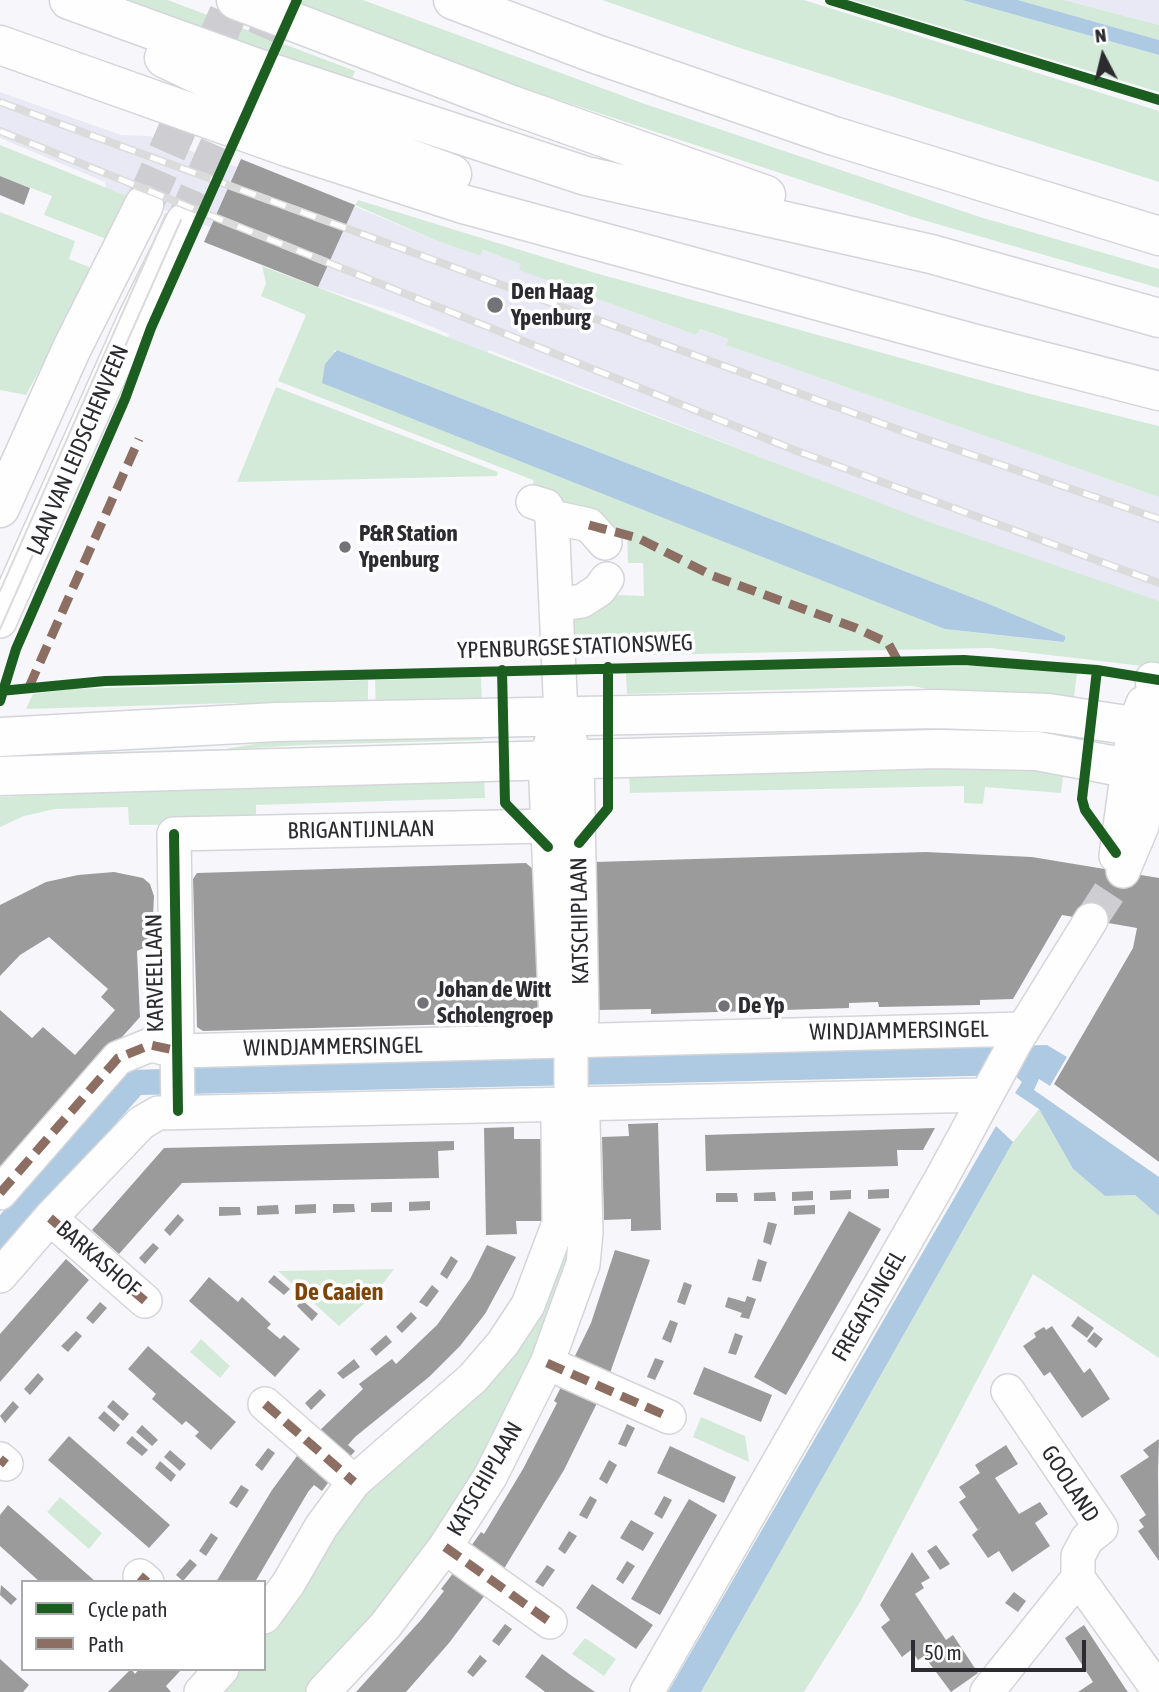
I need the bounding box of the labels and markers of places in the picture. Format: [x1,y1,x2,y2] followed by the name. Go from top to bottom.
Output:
[511,278,593,332] place label: Den Haag Ypenburg
[485,295,505,315] marker: Den Haag Ypenburg
[359,520,458,574] place label: P&R Station Ypenburg
[337,539,353,555] marker: P&R Station Ypenburg
[437,976,553,1030] place label: Johan de Witt Scholengroep
[738,992,785,1020] place label: De Yp
[415,995,431,1011] marker: Johan de Witt Scholengroep
[716,998,732,1014] marker: De Yp

